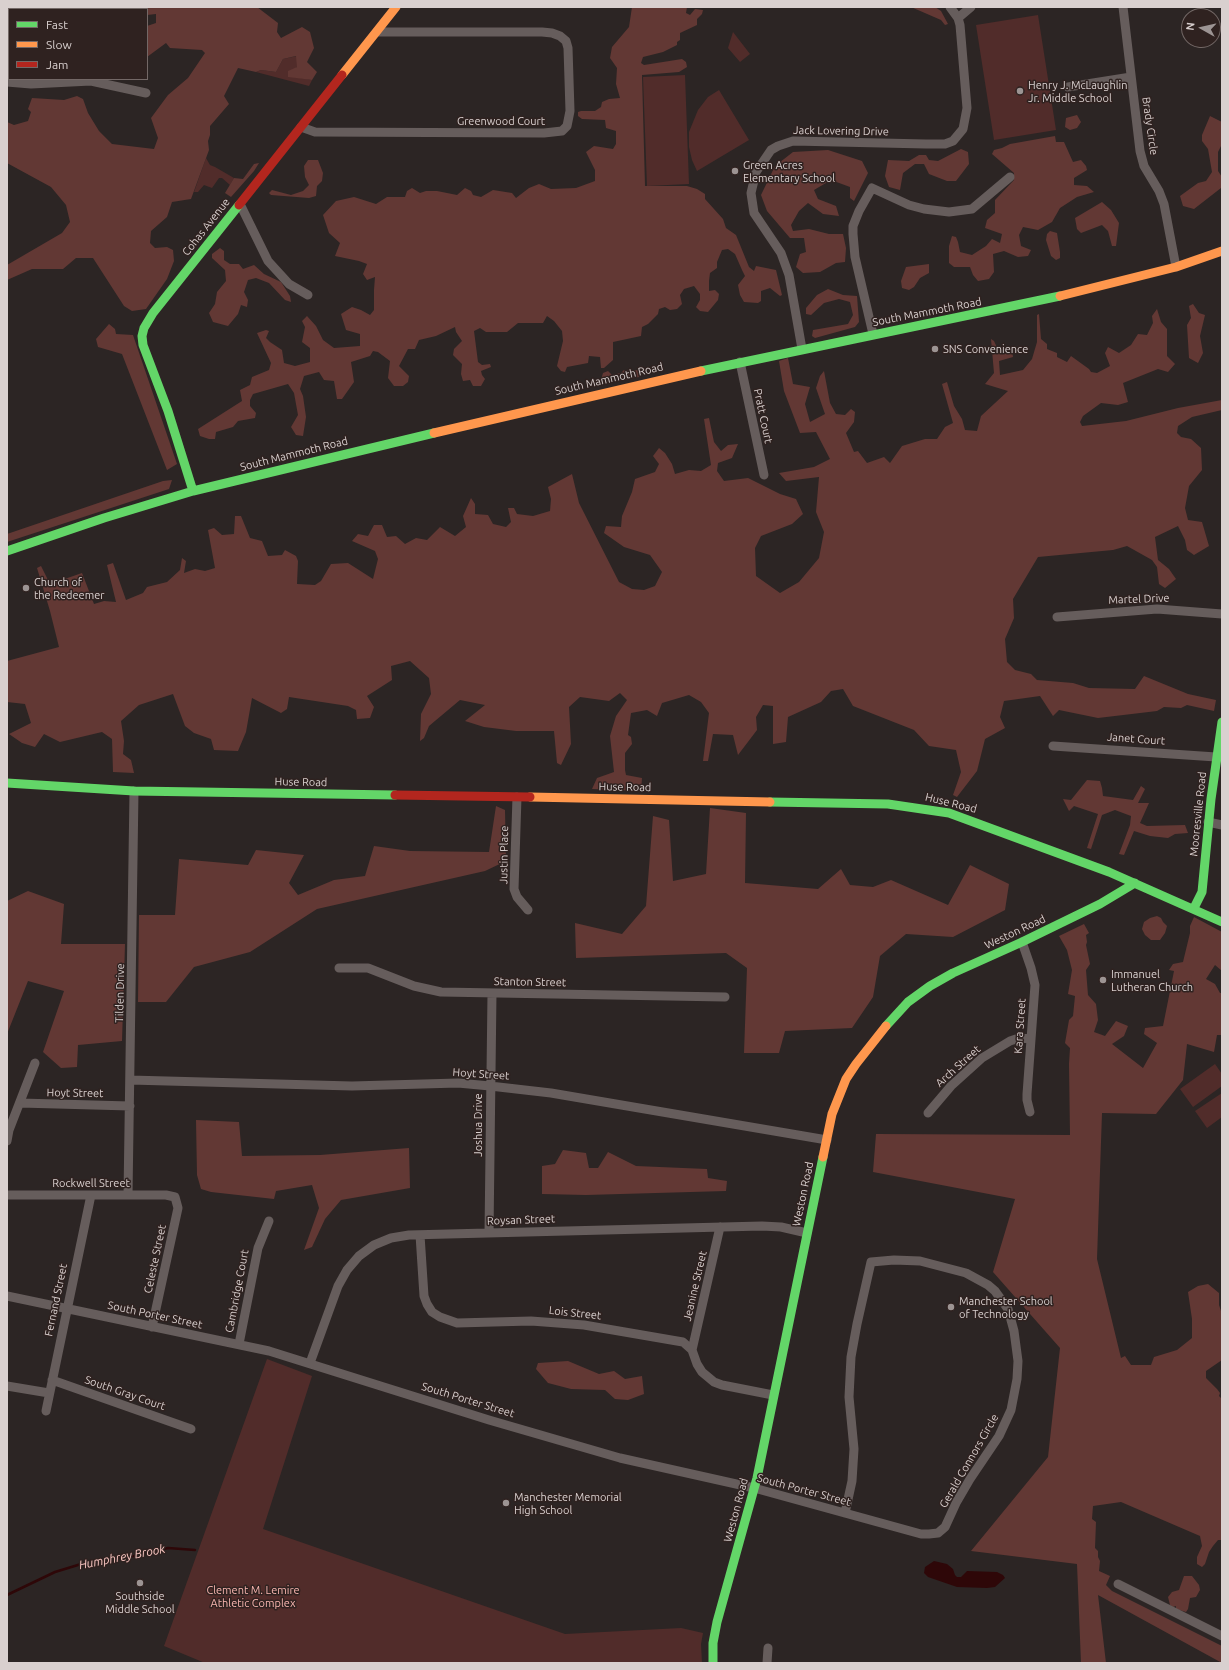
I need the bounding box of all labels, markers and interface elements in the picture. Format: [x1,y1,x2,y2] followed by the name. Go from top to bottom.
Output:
[8,8,148,80] legend
[1181,8,1221,48] north arrow
[46,18,68,31] text: Fast
[1184,22,1197,31] text: N
[46,38,72,51] text: Slow
[46,58,68,71] text: Jam
[1028,78,1128,104] place label: Henry J. McLaughlin Jr. Middle School
[1015,86,1025,96] marker: Henry J. McLaughlin Jr. Middle School
[1139,96,1161,156] street label: Brady Circle
[457,114,545,128] street label: Greenwood Court
[793,124,889,138] street label: Jack Lovering Drive
[743,158,835,184] place label: Green Acres Elementary School
[730,166,740,176] marker: Green Acres Elementary School
[179,196,233,258] street label: Cohas Avenue
[871,295,983,329] street label: South Mammoth Road
[943,342,1028,356] place label: SNS Convenience
[930,344,940,354] marker: SNS Convenience
[554,360,664,398] street label: South Mammoth Road
[751,387,775,445] street label: Pratt Court
[239,434,349,474] street label: South Mammoth Road
[34,575,104,601] place label: Church of the Redeemer
[21,583,31,593] marker: Church of the Redeemer
[1108,591,1170,607] street label: Martel Drive
[1107,730,1165,748] street label: Janet Court
[1187,771,1209,857] street label: Mooresville Road
[275,775,327,789] street label: Huse Road
[599,780,651,794] street label: Huse Road
[924,790,978,816] street label: Huse Road
[497,826,511,884] street label: Justin Place
[982,912,1048,952] street label: Weston Road
[113,963,127,1023] street label: Tilden Drive
[1111,967,1193,993] place label: Immanuel Lutheran Church
[494,975,566,989] street label: Stanton Street
[1098,975,1108,985] marker: Immanuel Lutheran Church
[1011,998,1029,1054] street label: Kara Street
[933,1042,983,1090] street label: Arch Street
[452,1065,510,1083] street label: Hoyt Street
[46,1086,104,1100] street label: Hoyt Street
[471,1093,485,1157] street label: Joshua Drive
[790,1160,816,1228] street label: Weston Road
[52,1176,130,1190] street label: Rockwell Street
[487,1212,555,1228] street label: Roysan Street
[141,1223,169,1295] street label: Celeste Street
[222,1248,252,1334] street label: Cambridge Court
[681,1250,709,1322] street label: Jeanine Street
[42,1262,70,1338] street label: Fernand Street
[959,1294,1053,1320] place label: Manchester School of Technology
[106,1299,204,1331] street label: South Porter Street
[946,1302,956,1312] marker: Manchester School of Technology
[548,1304,602,1322] street label: Lois Street
[83,1373,167,1413] street label: South Gray Court
[420,1380,516,1420] street label: South Porter Street
[937,1412,1001,1510] street label: Gerald Connors Circle
[756,1471,852,1509] street label: South Porter Street
[721,1477,751,1543] street label: Weston Road
[514,1490,622,1516] place label: Manchester Memorial High School
[501,1498,511,1508] marker: Manchester Memorial High School
[78,1542,166,1572] water label: Humphrey Brook
[135,1578,145,1588] marker: Southside Middle School
[206,1583,300,1609] park label: Clement M. Lemire Athletic Complex
[105,1589,175,1615] place label: Southside Middle School

